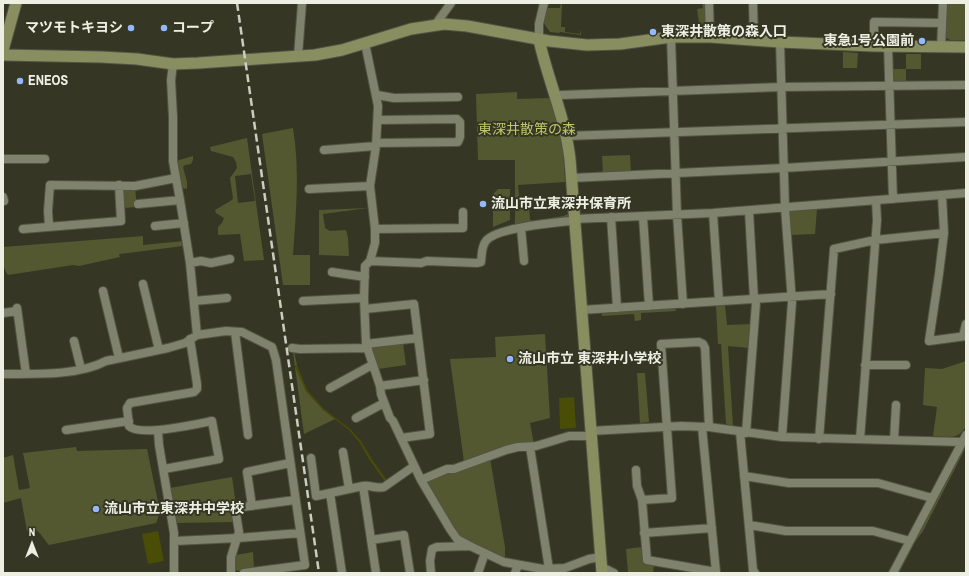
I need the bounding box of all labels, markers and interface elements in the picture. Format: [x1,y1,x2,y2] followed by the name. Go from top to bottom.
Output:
[25,20,123,36] place label: マツモトキヨシ
[172,20,214,36] place label: コープ
[126,23,136,33] marker: マツモトキヨシ
[159,23,169,33] marker: コープ
[661,24,787,40] place label: 東深井散策の森入口
[648,27,658,37] marker: 東深井散策の森入口
[824,33,914,49] place label: 東急1号公園前
[917,36,927,46] marker: 東急1号公園前
[28,73,68,89] place label: ENEOS
[15,76,25,86] marker: ENEOS
[478,122,576,138] park label: 東深井散策の森
[491,196,631,212] place label: 流山市立東深井保育所
[478,199,488,209] marker: 流山市立東深井保育所
[518,351,661,367] place label: 流山市立 東深井小学校
[505,354,515,364] marker: 流山市立 東深井小学校
[104,501,244,517] place label: 流山市立東深井中学校
[91,504,101,514] marker: 流山市立東深井中学校
[12,524,52,564] north arrow
[29,525,35,539] text: N

